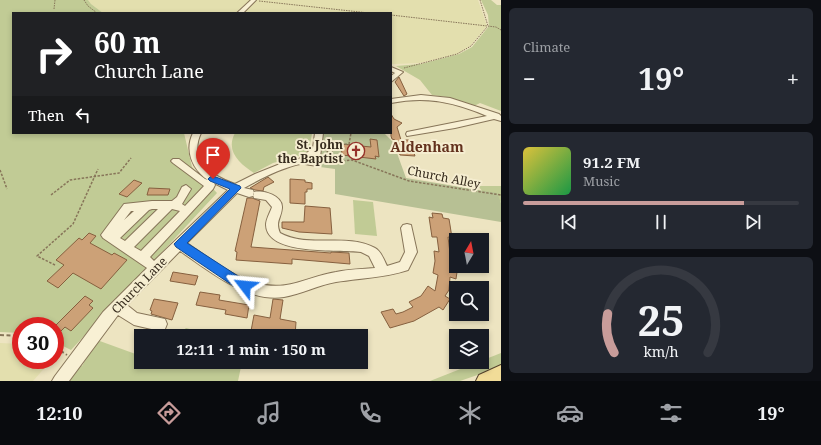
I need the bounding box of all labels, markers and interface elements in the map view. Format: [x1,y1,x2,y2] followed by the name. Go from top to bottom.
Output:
[94,23,161,61] text: 60 m
[28,28,80,80] icon: right
[523,38,570,56] text: Climate
[638,58,684,99] text: 19°
[94,59,204,83] text: Church Lane
[523,63,536,93] text: −
[787,63,799,93] text: +
[72,104,94,126] icon: left
[28,105,64,125] text: Then
[277,136,343,167] place label: St. John the Baptist
[390,137,464,156] district label: Aldenham
[196,138,230,179] pin
[346,141,366,161] church icon: St. John the Baptist
[202,144,224,166] icon: arrive
[583,152,640,172] text: 91.2 FM
[406,162,482,192] street label: Church Alley
[583,172,620,190] text: Music
[558,211,580,233] icon: previous
[650,211,672,233] icon: pause
[742,211,764,233] icon: next
[449,233,489,273] north arrow
[449,233,489,369] map controls
[107,253,171,317] street label: Church Lane
[224,265,266,307] position arrow
[449,281,489,321] button: search
[637,292,685,348] text: 25
[12,317,64,369] speed limit sign: 30
[449,329,489,369] button: layers
[176,339,326,359] text: 12:11 · 1 min · 150 m
[643,341,679,360] text: km/h
[155,399,183,427] icon: directions
[255,399,283,427] icon: music
[356,399,384,427] icon: phone
[456,399,484,427] icon: climate
[556,399,584,427] icon: car
[657,399,685,427] icon: filters
[36,401,82,425] text: 12:10
[757,401,785,425] text: 19°

